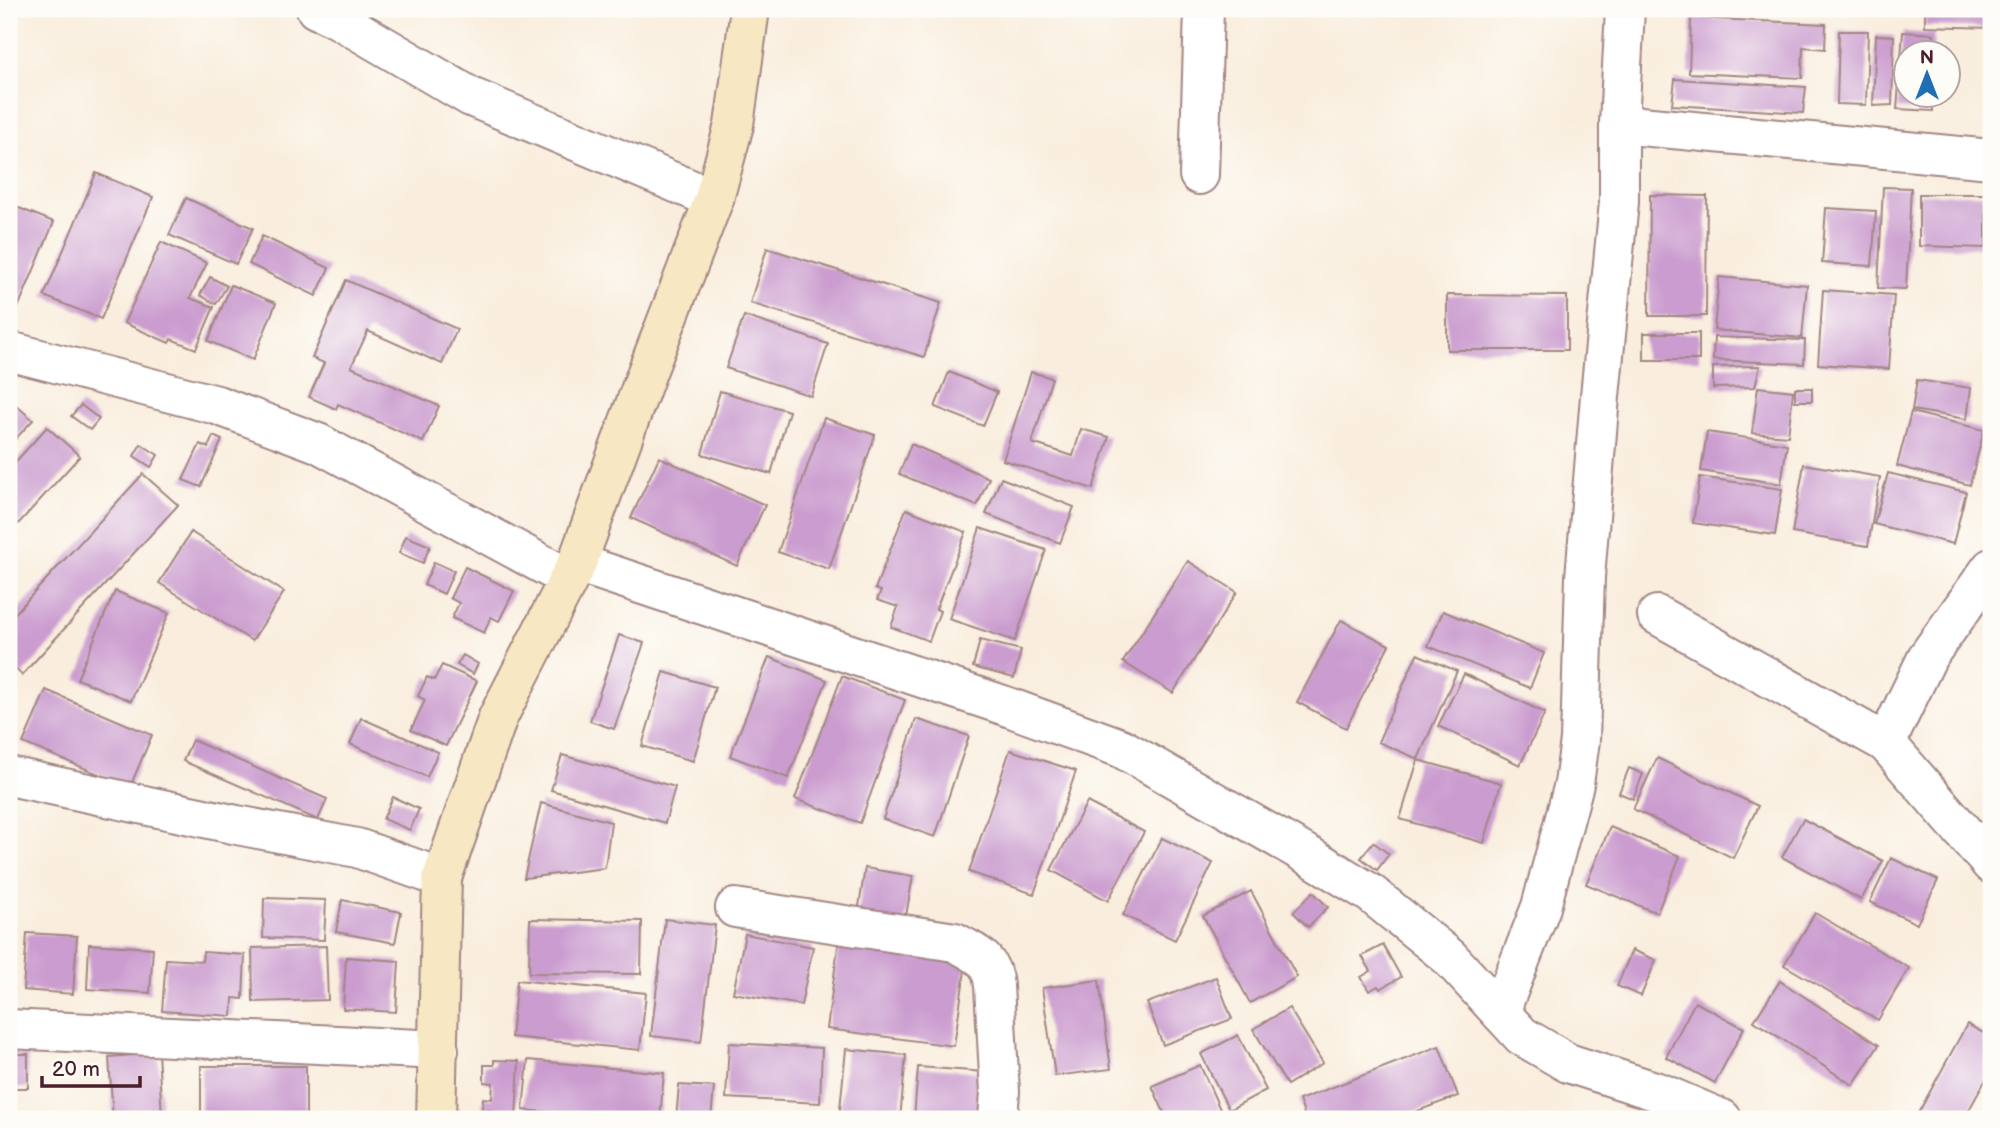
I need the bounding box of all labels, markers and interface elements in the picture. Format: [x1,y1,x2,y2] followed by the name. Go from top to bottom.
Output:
[1892,38,1962,108] north arrow
[1920,47,1934,70] text: N
[42,1044,140,1088] scale bar
[52,1057,100,1082] text: 20 m

